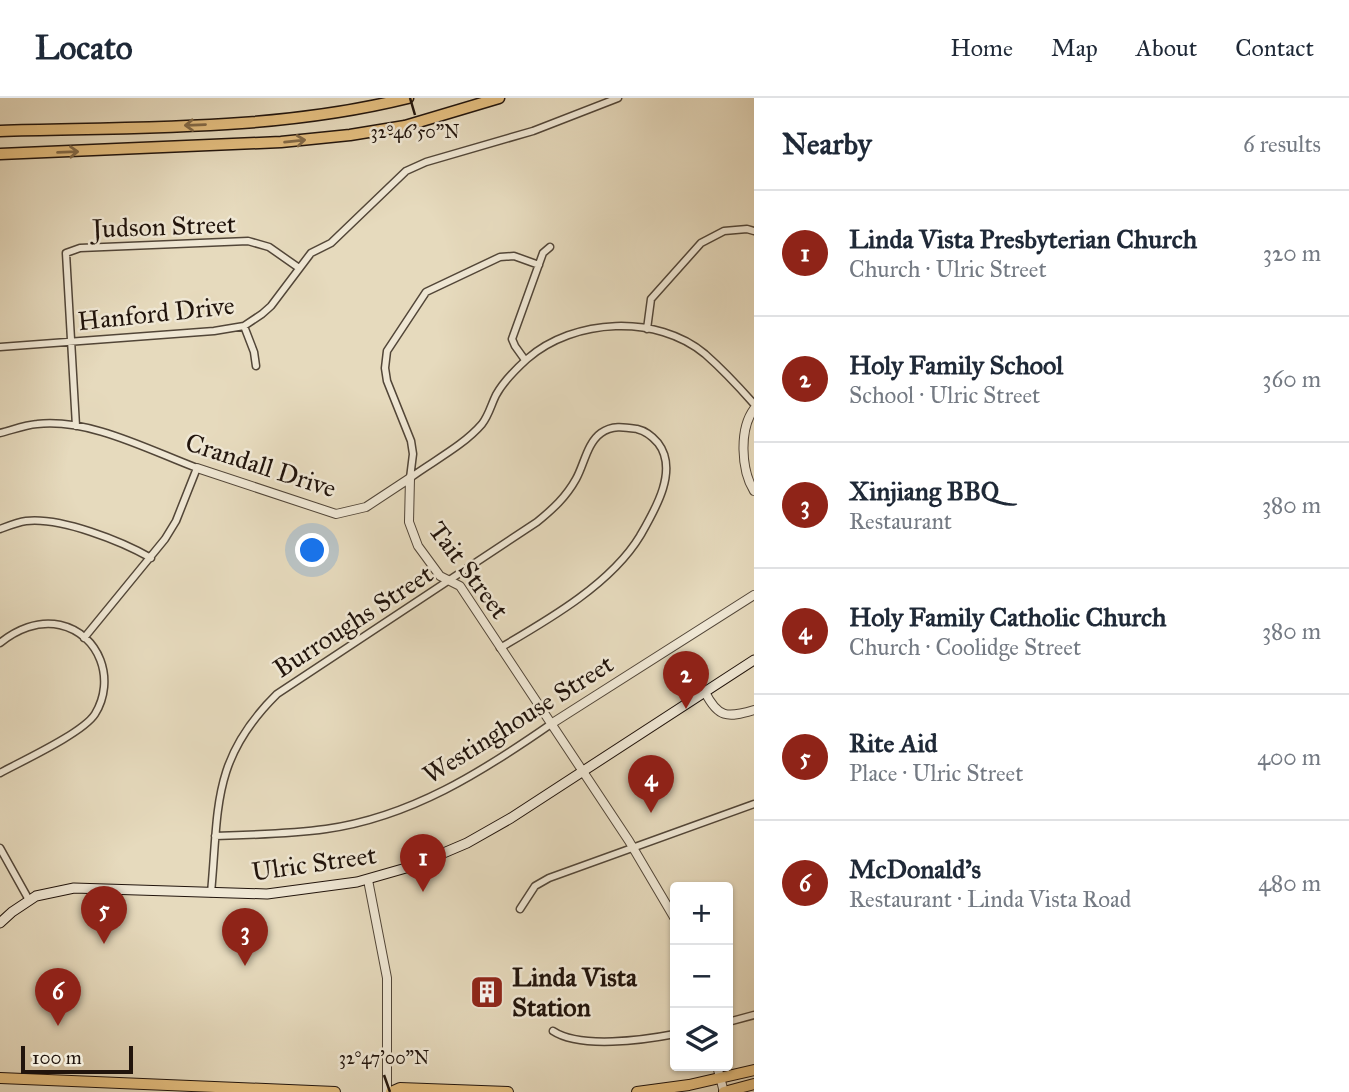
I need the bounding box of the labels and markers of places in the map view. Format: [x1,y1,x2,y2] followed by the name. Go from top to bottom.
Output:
[663,651,709,709] pin: 2
[628,755,674,813] pin: 4
[400,834,446,892] pin: 1
[81,886,127,944] pin: 5
[222,908,268,966] pin: 3
[512,961,638,1023] place label: Linda Vista Station
[35,968,81,1026] pin: 6
[468,973,506,1011] building icon: Linda Vista Station

